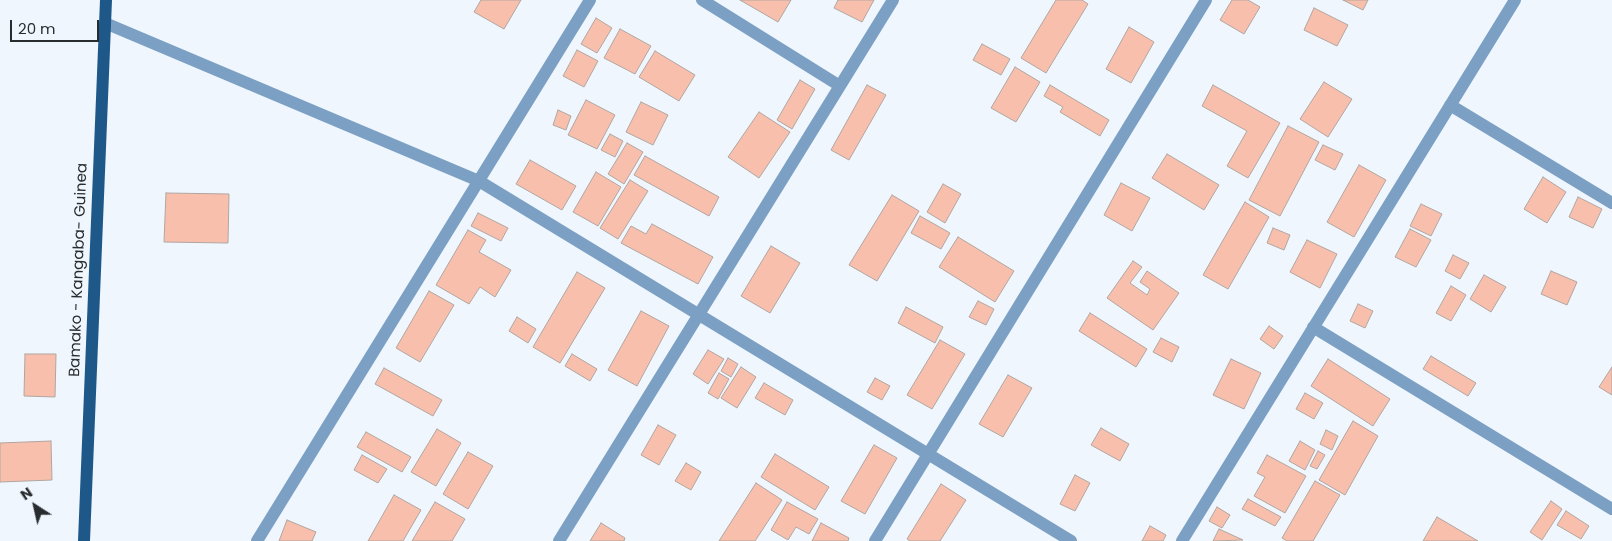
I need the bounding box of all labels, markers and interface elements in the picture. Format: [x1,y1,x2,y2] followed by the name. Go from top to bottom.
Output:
[12,10,101,42] scale bar
[18,18,56,39] text: 20 m
[66,163,92,377] street label: Bamako - Kangaba- Guinea
[10,481,60,531] north arrow
[16,483,36,505] text: N

